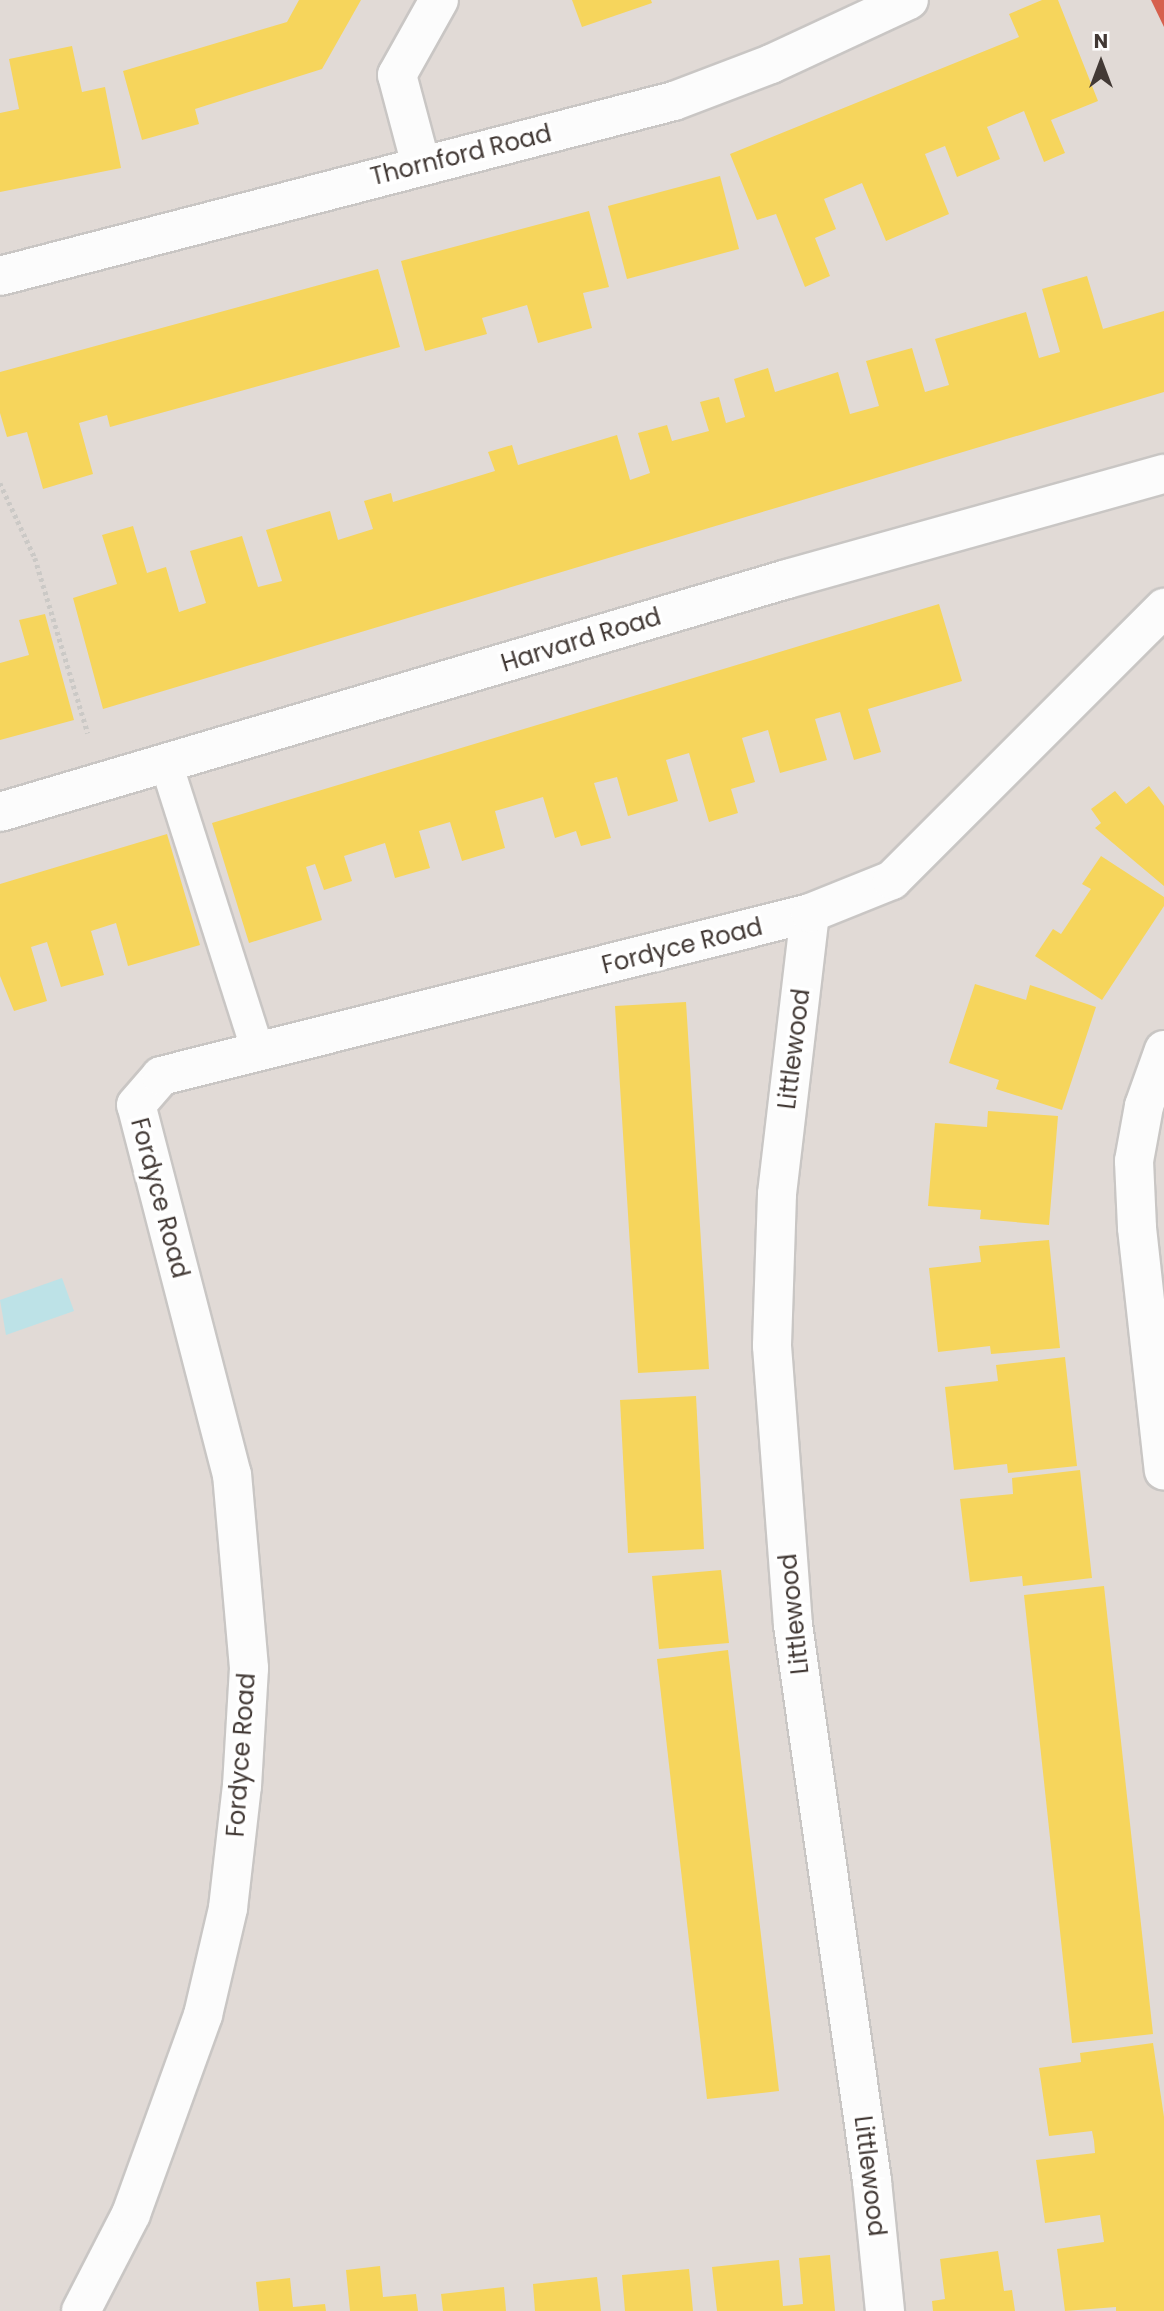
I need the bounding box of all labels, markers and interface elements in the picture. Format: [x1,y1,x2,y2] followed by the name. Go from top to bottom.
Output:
[1066,28,1136,98] north arrow
[1094,28,1108,55] text: N
[368,119,554,191] street label: Thornford Road
[498,602,664,678] street label: Harvard Road
[599,912,765,980] street label: Fordyce Road
[772,987,816,1111] street label: Littlewood
[125,1115,195,1281] street label: Fordyce Road
[773,1552,815,1676] street label: Littlewood
[221,1672,261,1838] street label: Fordyce Road
[848,2114,892,2238] street label: Littlewood

